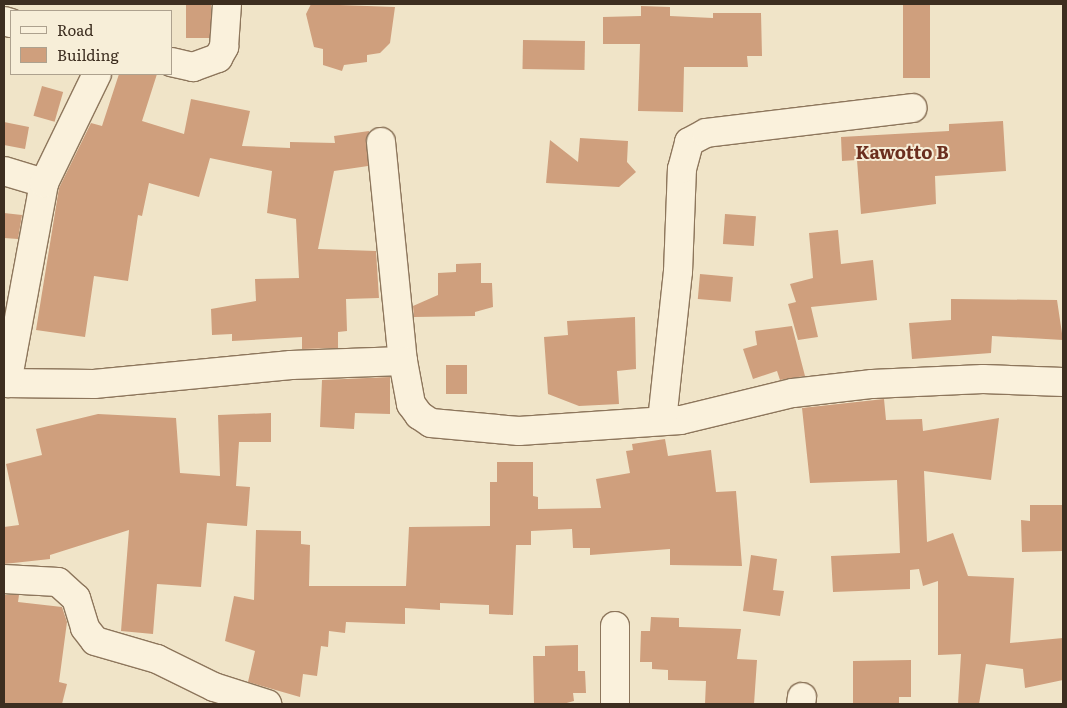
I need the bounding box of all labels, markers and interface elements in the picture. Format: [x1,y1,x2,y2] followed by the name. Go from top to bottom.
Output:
[10,10,172,75] legend
[57,18,93,41] text: Road
[57,43,119,66] text: Building
[855,141,949,163] district label: Kawotto B

